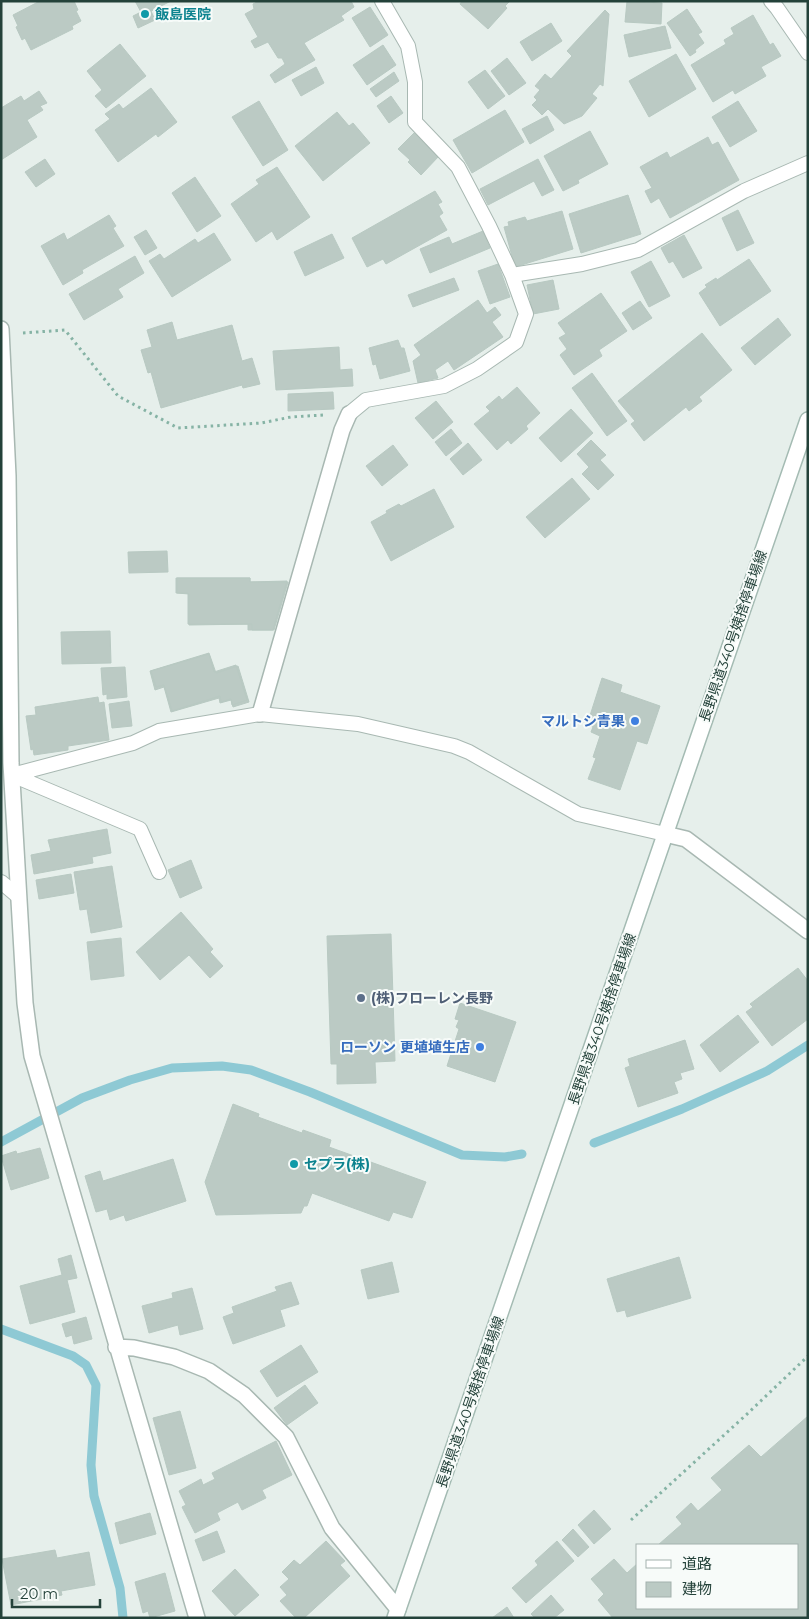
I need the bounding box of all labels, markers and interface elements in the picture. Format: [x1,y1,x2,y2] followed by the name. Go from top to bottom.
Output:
[155,5,211,23] place label: 飯島医院
[139,8,151,20] marker: 飯島医院
[695,548,771,724] street label: 長野県道340号姨捨停車場線
[541,712,625,730] place label: マルトシ青果
[629,715,641,727] marker: マルトシ青果
[564,931,640,1107] street label: 長野県道340号姨捨停車場線
[371,989,493,1007] place label: (株)フローレン長野
[355,992,367,1004] marker: (株)フローレン長野
[340,1038,470,1056] place label: ローソン 更埴埴生店
[474,1041,486,1053] marker: ローソン 更埴埴生店
[304,1155,370,1173] place label: セプラ(株)
[288,1158,300,1170] marker: セプラ(株)
[432,1314,508,1490] street label: 長野県道340号姨捨停車場線
[636,1544,799,1609] legend
[682,1554,712,1573] text: 道路
[12,1576,100,1608] scale bar
[682,1579,712,1598] text: 建物
[20,1584,58,1603] text: 20 m

